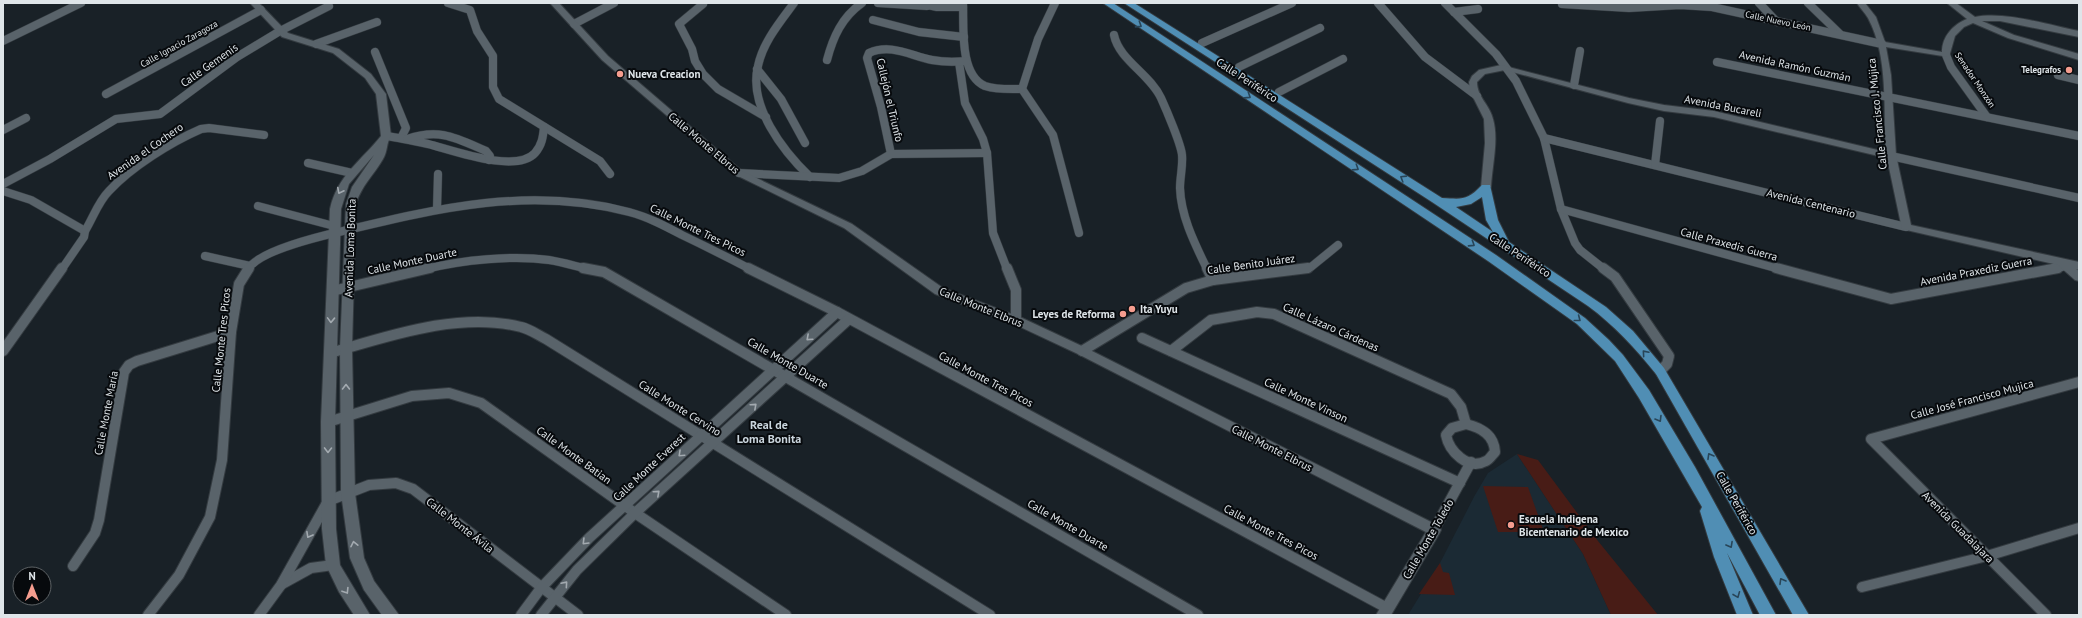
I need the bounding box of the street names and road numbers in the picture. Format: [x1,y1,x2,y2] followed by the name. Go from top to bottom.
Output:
[1744,8,1812,33] street label: Calle Nuevo León
[138,18,219,69] street label: Calle Ignacio Zaragoza
[178,40,241,90] street label: Calle Gemenis
[1738,47,1852,85] street label: Avenida Ramón Guzmán
[1953,50,1998,110] street label: Senador Monzón
[1213,55,1281,105] street label: Calle Periférico
[874,57,906,143] street label: Callejón el Triunfo
[1864,58,1890,170] street label: Calle Francisco J. Mújica
[1683,92,1763,120] street label: Avenida Bucareli
[666,109,743,177] street label: Calle Monte Elbrus
[104,119,186,182] street label: Avenida el Cochero
[1765,185,1857,221] street label: Avenida Centenario
[341,198,359,298] street label: Avenida Loma Bonita
[648,201,749,259] street label: Calle Monte Tres Picos
[1679,224,1779,264] street label: Calle Praxedis Guerra
[1486,230,1554,280] street label: Calle Periférico
[366,245,458,277] street label: Calle Monte Duarte
[1206,251,1296,277] street label: Calle Benito Juárez
[1919,253,2033,289] street label: Avenida Praxediz Guerra
[937,284,1025,330] street label: Calle Monte Elbrus
[209,287,233,393] street label: Calle Monte Tres Picos
[1281,300,1382,355] street label: Calle Lázaro Cárdenas
[745,334,831,392] street label: Calle Monte Duarte
[936,348,1036,410] street label: Calle Monte Tres Picos
[91,370,121,456] street label: Calle Monte María
[1262,374,1350,426] street label: Calle Monte Vinson
[1909,376,2035,422] street label: Calle José Francisco Mujica
[636,377,724,439] street label: Calle Monte Cervino
[1229,422,1315,475] street label: Calle Monte Elbrus
[534,423,614,487] street label: Calle Monte Batian
[610,430,688,504] street label: Calle Monte Everest
[1713,469,1761,537] street label: Calle Periférico
[1919,488,1997,566] street label: Avenida Guadalajara
[423,494,497,556] street label: Calle Monte Ávila
[1025,496,1111,554] street label: Calle Monte Duarte
[1399,496,1457,582] street label: Calle Monte Toledo
[1221,501,1321,563] street label: Calle Monte Tres Picos

